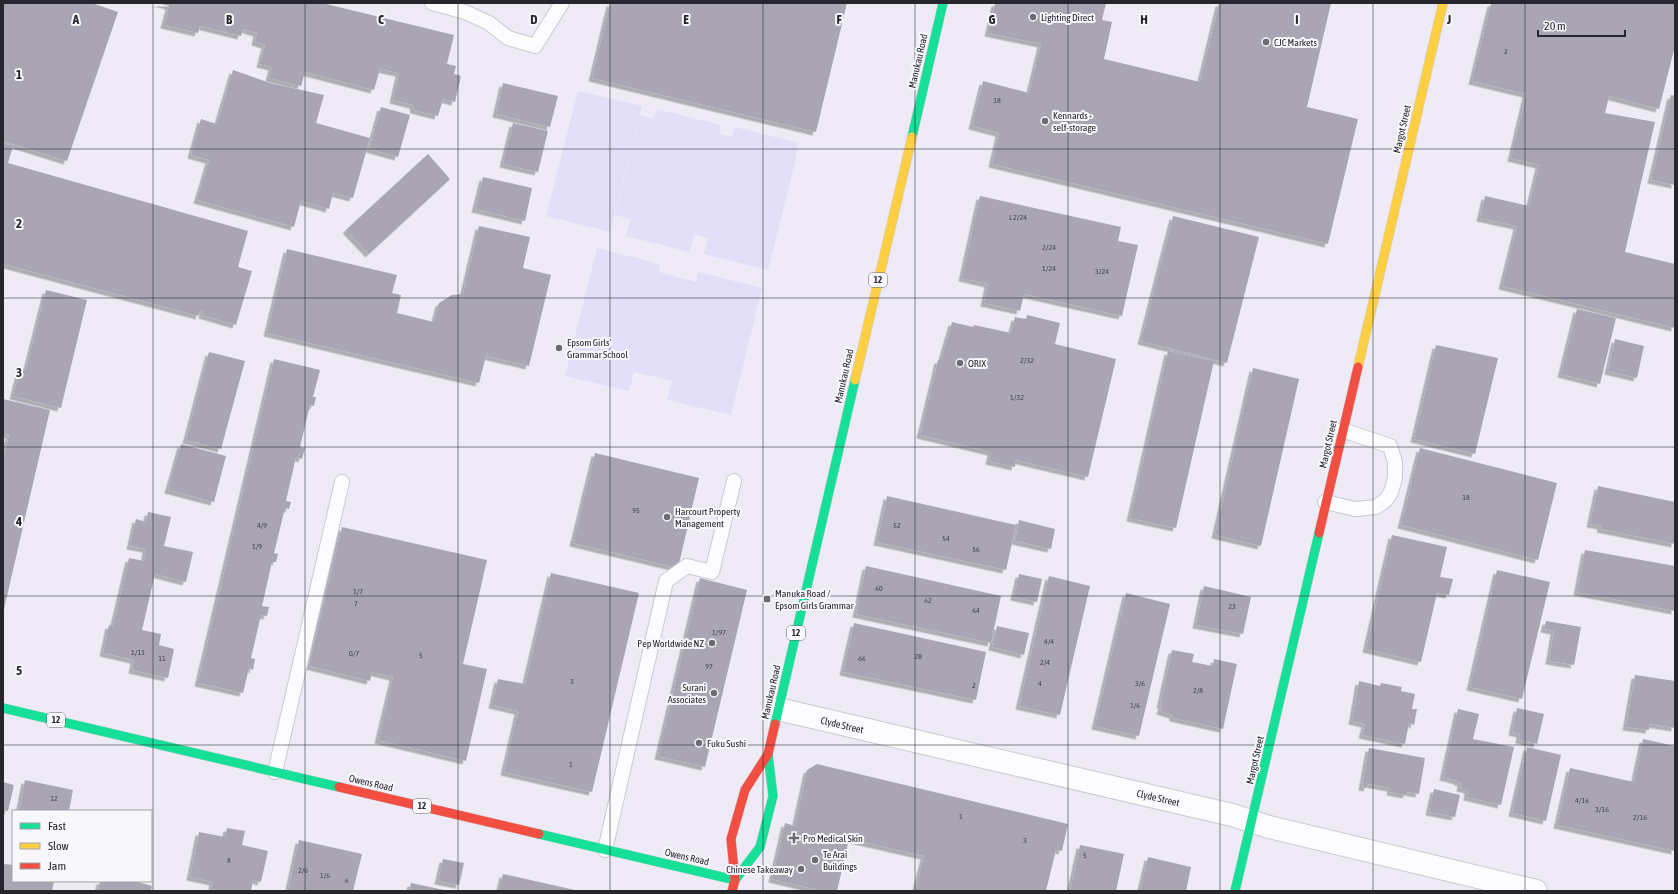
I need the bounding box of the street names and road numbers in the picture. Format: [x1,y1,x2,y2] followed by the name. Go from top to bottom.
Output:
[906,33,930,89] street label: Manukau Road
[1391,104,1413,154] street label: Margot Street
[869,273,887,287] road number: 12
[832,348,856,404] street label: Manukau Road
[1317,419,1339,469] street label: Margot Street
[787,626,805,640] road number: 12
[759,664,783,720] street label: Manukau Road
[47,713,65,727] road number: 12
[819,715,865,735] street label: Clyde Street
[1244,735,1266,785] street label: Margot Street
[348,773,394,793] street label: Owens Road
[1135,788,1181,808] street label: Clyde Street
[413,799,431,813] road number: 12
[664,847,710,867] street label: Owens Road

